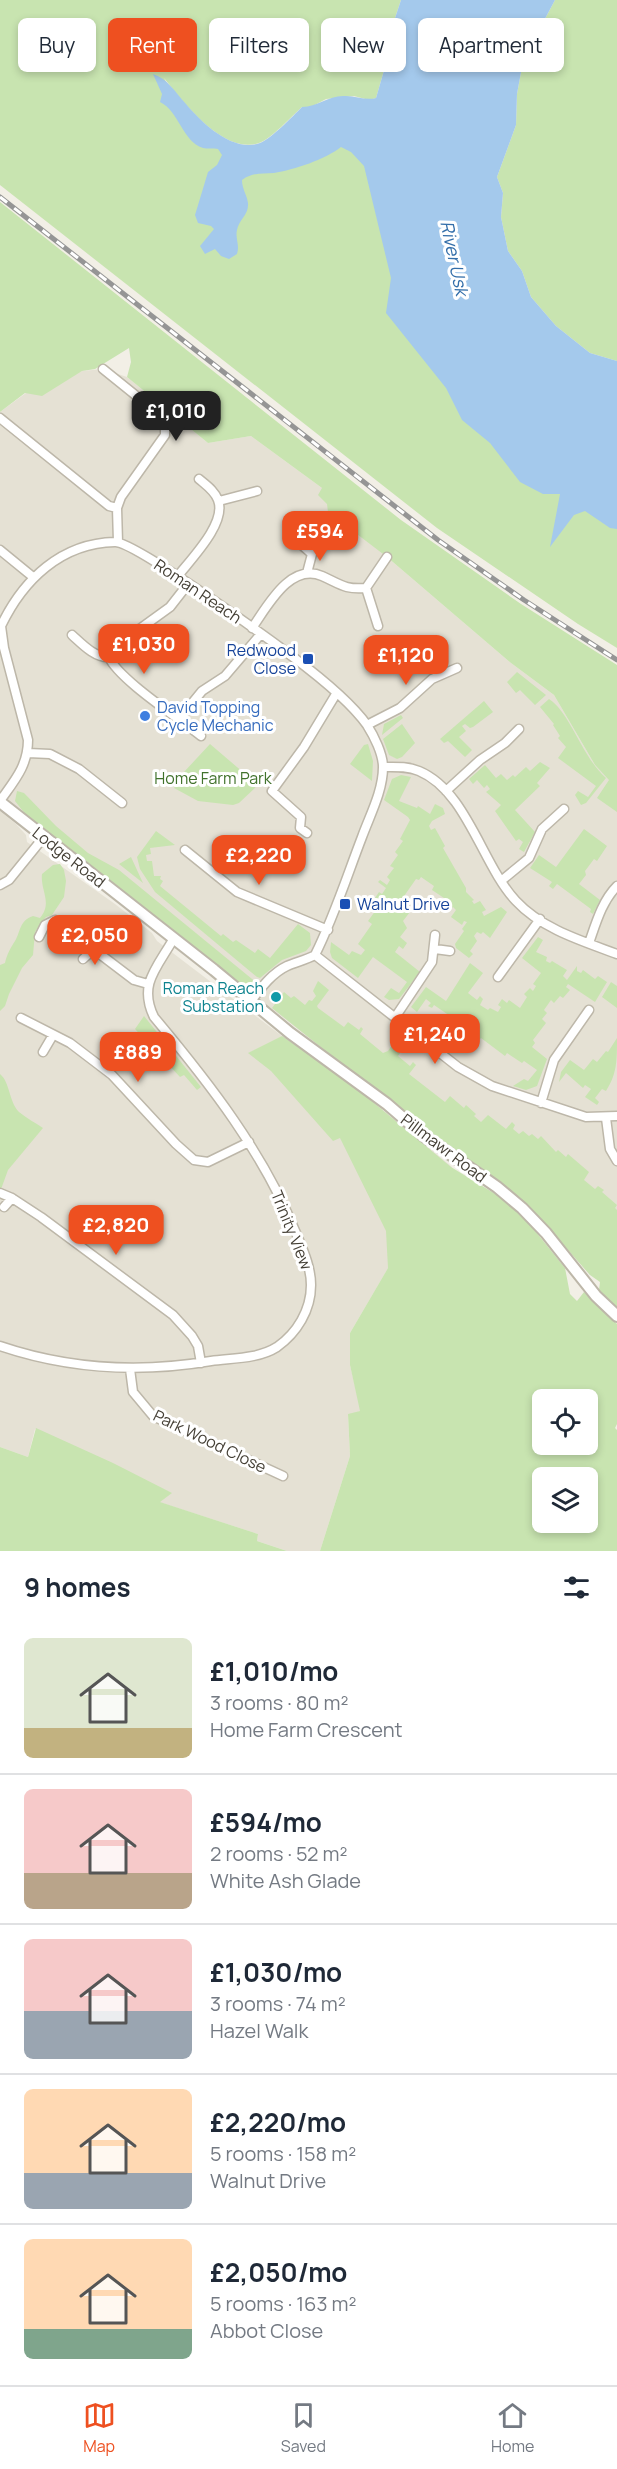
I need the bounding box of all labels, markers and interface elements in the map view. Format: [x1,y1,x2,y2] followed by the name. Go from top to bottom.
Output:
[18,18,96,72] chip: Buy
[108,18,197,72] chip: Rent
[209,18,309,72] chip: Filters
[321,18,406,72] chip: New
[418,18,564,72] chip: Apartment
[435,218,475,301] water label: River Usk
[127,391,225,442] pin: £1,010
[146,397,206,424] text: £1,010
[284,511,356,562] pin: £594
[296,517,344,544] text: £594
[150,554,246,628] street label: Roman Reach
[95,624,193,675] pin: £1,030
[112,630,176,657] text: £1,030
[357,635,455,686] pin: £1,120
[227,639,296,679] place label: Redwood Close
[378,641,434,668] text: £1,120
[301,652,315,666] marker: Redwood Close
[157,696,274,736] place label: David Topping Cycle Mechanic
[138,709,152,723] marker: David Topping Cycle Mechanic
[154,767,273,789] park label: Home Farm Park
[28,822,110,892] street label: Lodge Road
[210,835,308,886] pin: £2,220
[226,841,292,868] text: £2,220
[357,893,450,915] place label: Walnut Drive
[338,897,352,911] marker: Walnut Drive
[46,915,144,966] pin: £2,050
[61,921,129,948] text: £2,050
[163,977,264,1017] place label: Roman Reach Substation
[269,990,283,1004] marker: Roman Reach Substation
[386,1014,484,1065] pin: £1,240
[404,1020,466,1047] text: £1,240
[102,1032,174,1083] pin: £889
[114,1038,162,1065] text: £889
[397,1108,491,1188] street label: Pillmawr Road
[266,1187,318,1273] street label: Trinity View
[67,1205,165,1256] pin: £2,820
[83,1211,149,1238] text: £2,820
[532,1389,598,1533] map controls
[532,1389,598,1455] button: locate
[150,1404,270,1478] street label: Park Wood Close
[532,1467,598,1533] button: layers
[24,1569,131,1605] text: 9 homes
[560,1571,593,1604] icon: filters
[210,1653,338,1689] text: £1,010/mo
[72,1662,144,1734] icon: home
[210,1689,349,1716] text: 3 rooms · 80 m²
[210,1716,403,1743] text: Home Farm Crescent
[210,1804,322,1840] text: £594/mo
[72,1813,144,1885] icon: home
[210,1840,347,1867] text: 2 rooms · 52 m²
[210,1867,361,1894] text: White Ash Glade
[210,1954,342,1990] text: £1,030/mo
[72,1963,144,2035] icon: home
[210,1990,346,2017] text: 3 rooms · 74 m²
[210,2017,308,2044] text: Hazel Walk
[210,2104,346,2140] text: £2,220/mo
[72,2113,144,2185] icon: home
[210,2140,356,2167] text: 5 rooms · 158 m²
[210,2167,326,2194] text: Walnut Drive
[210,2254,347,2290] text: £2,050/mo
[72,2263,144,2335] icon: home
[210,2290,356,2317] text: 5 rooms · 163 m²
[210,2317,323,2344] text: Abbot Close
[83,2399,116,2457] tab: Map
[281,2399,326,2457] tab: Saved
[491,2399,534,2457] tab: Home

